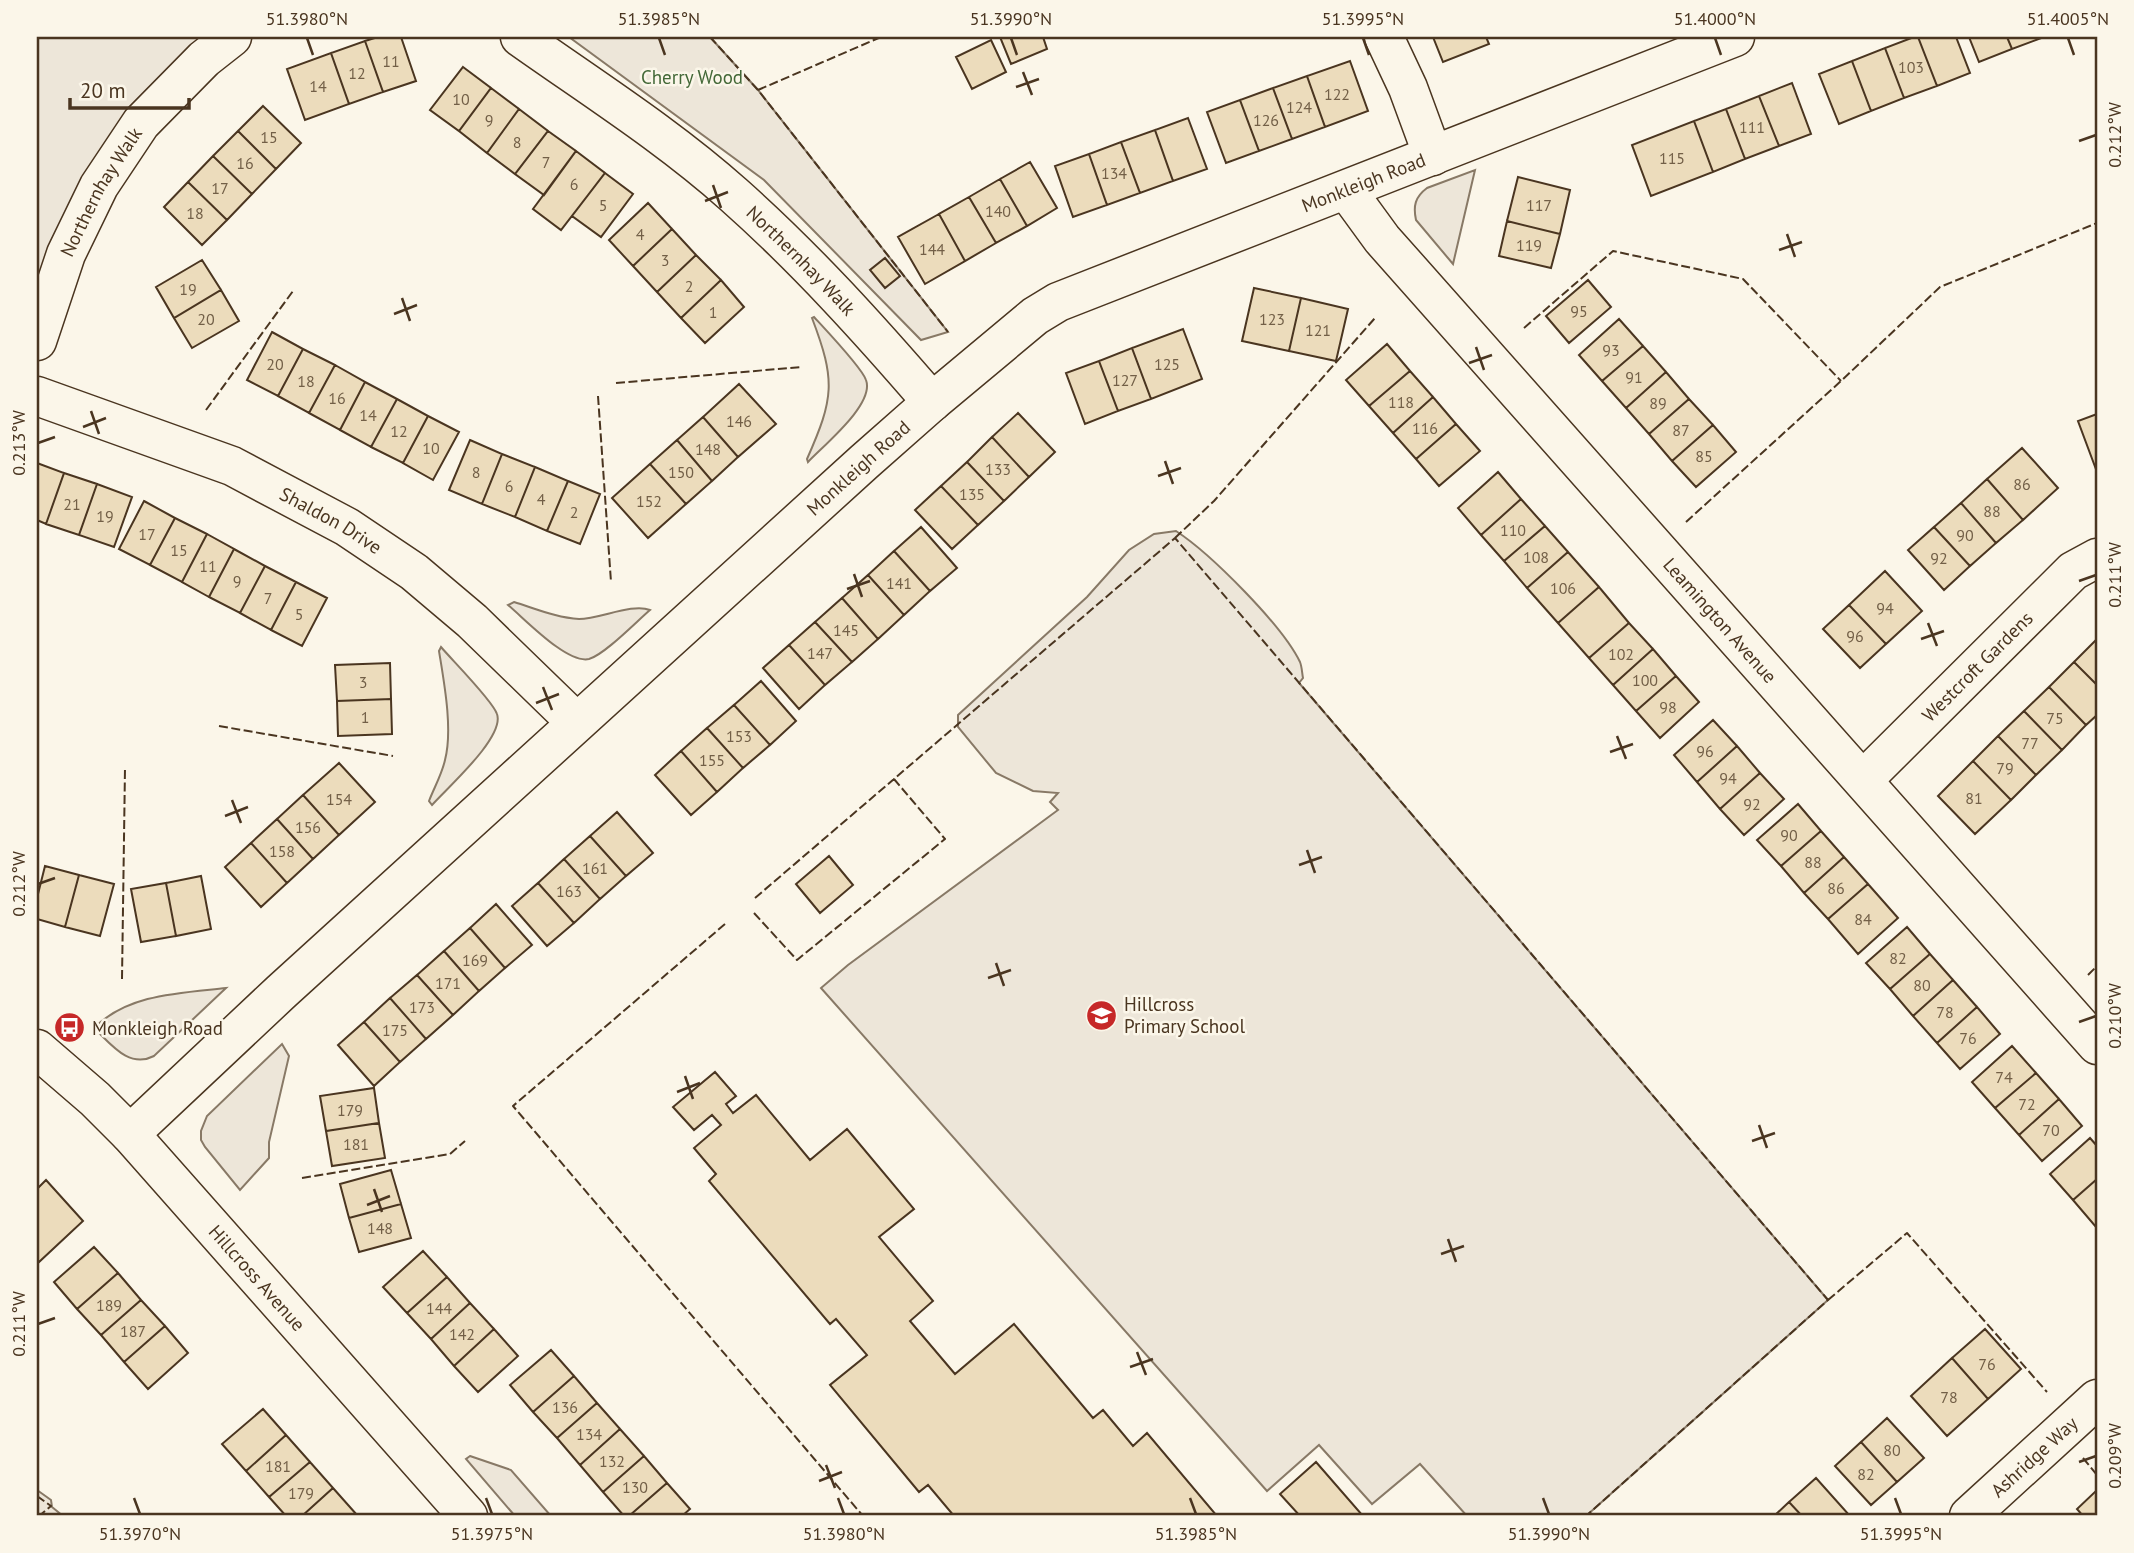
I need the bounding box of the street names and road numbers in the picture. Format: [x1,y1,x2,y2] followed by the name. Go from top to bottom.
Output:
[55,123,147,260] street label: Northernhay Walk
[1298,147,1429,217] street label: Monkleigh Road
[742,200,861,320] street label: Northernhay Walk
[801,415,915,520] street label: Monkleigh Road
[276,482,387,559] street label: Shaldon Drive
[1658,553,1782,688] street label: Leamington Avenue
[1917,606,2038,727] street label: Westcroft Gardens
[204,1220,311,1336] street label: Hillcross Avenue
[1986,1411,2082,1502] street label: Ashridge Way

